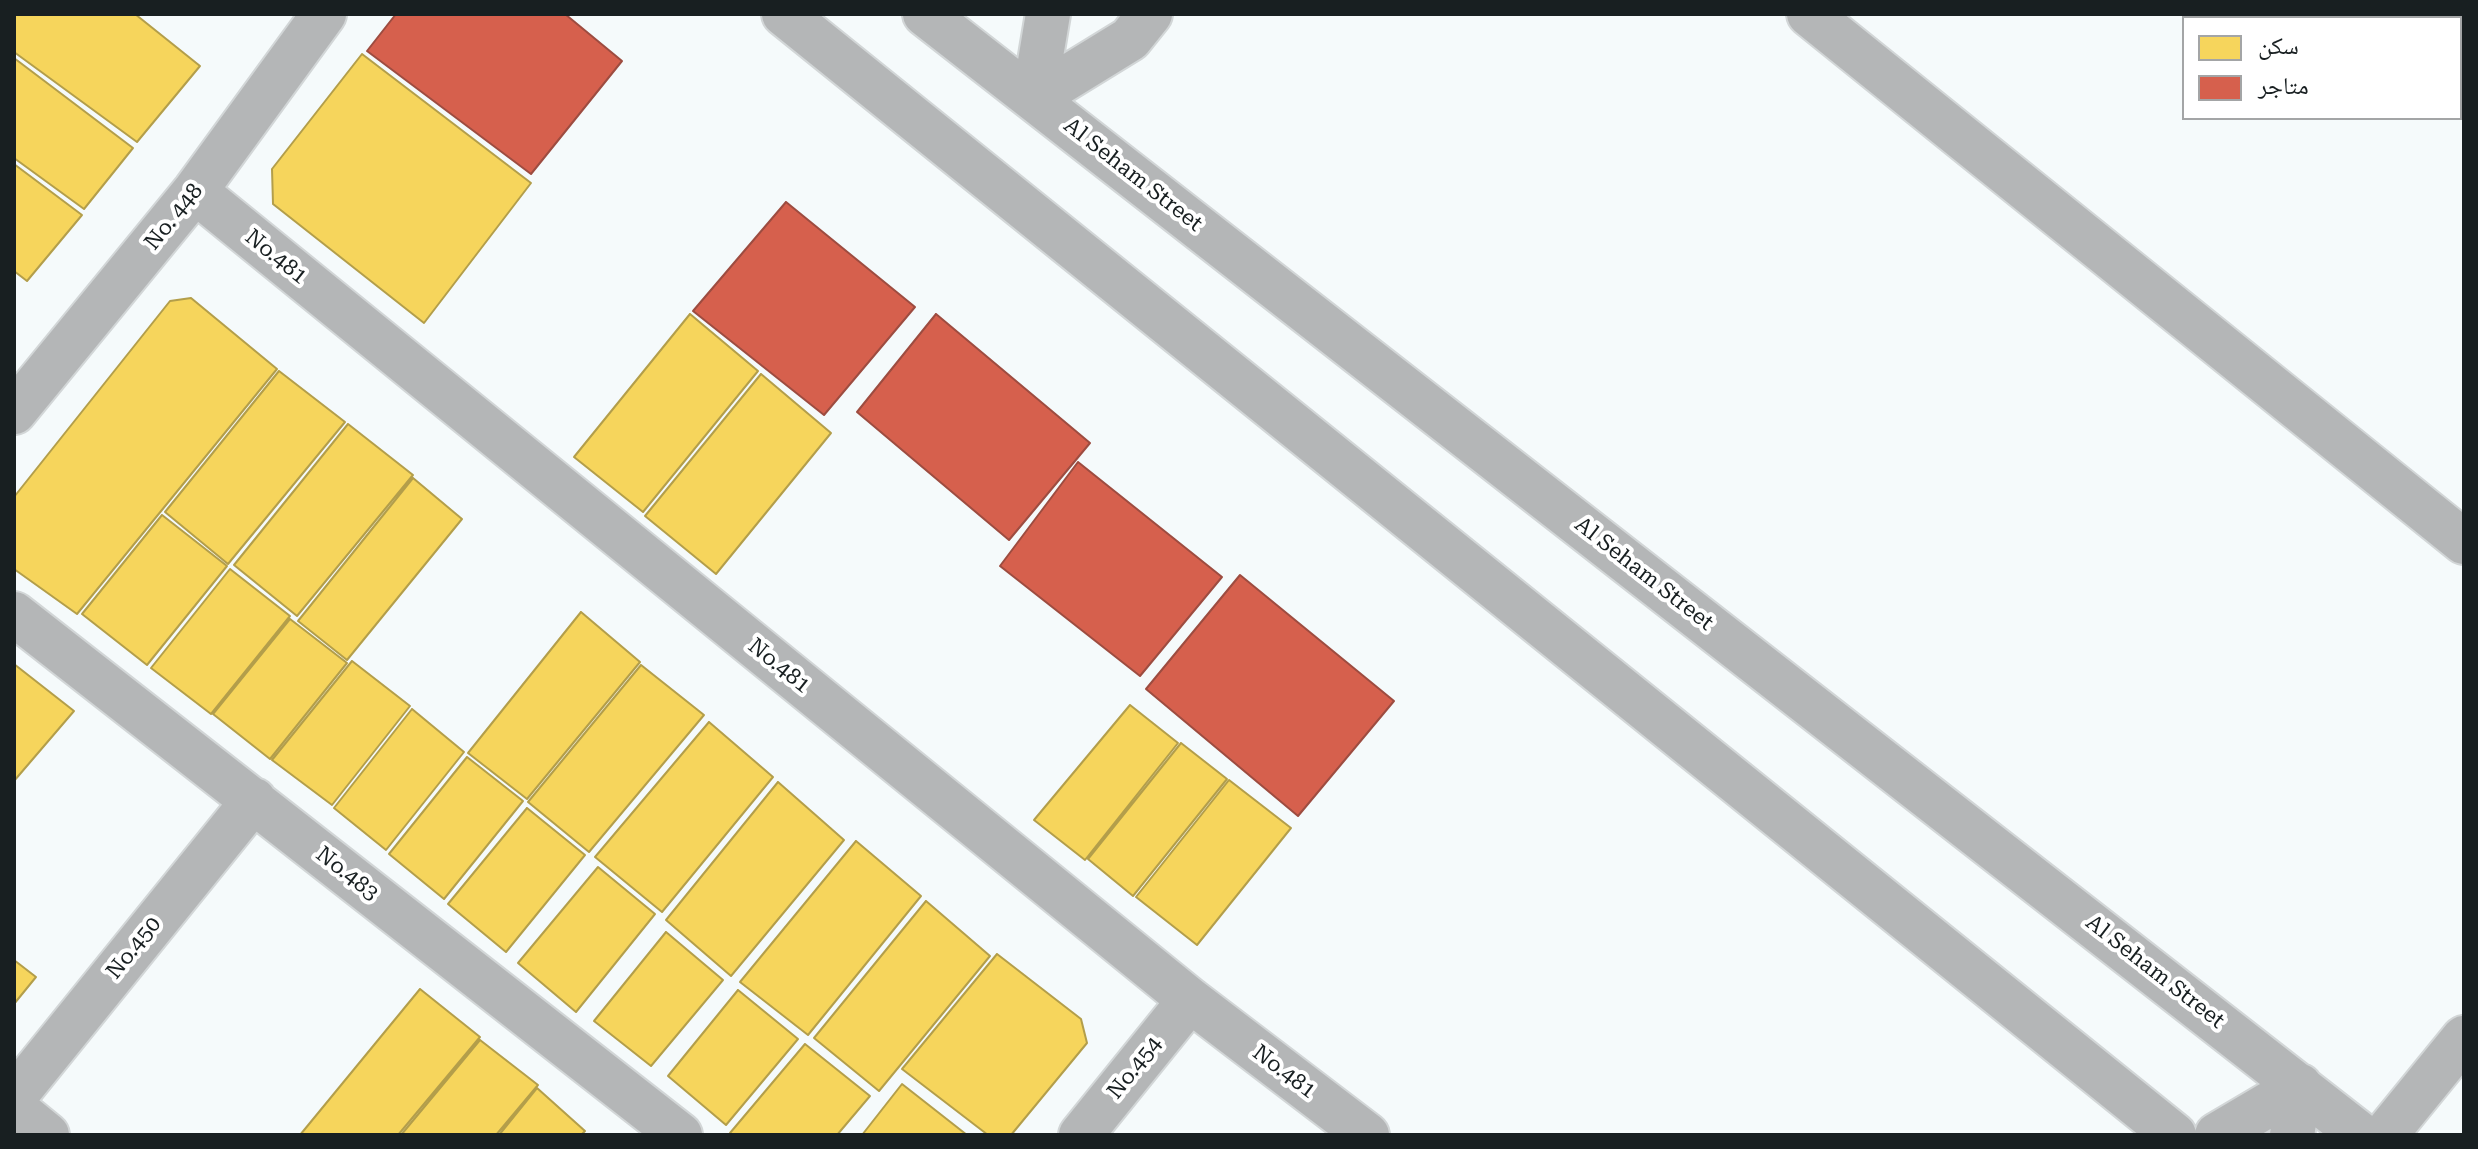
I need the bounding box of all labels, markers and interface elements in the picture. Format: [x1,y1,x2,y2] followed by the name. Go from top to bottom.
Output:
[2182,16,2462,120] legend
[2258,32,2299,60] text: سكن
[2258,72,2309,100] text: متاجر
[1058,113,1208,237] street label: Al Seham Street
[139,178,209,256] street label: No. 448
[240,224,312,290] street label: No.481
[1569,512,1719,636] street label: Al Seham Street
[743,633,815,699] street label: No.481
[310,841,384,907] street label: No.483
[2080,910,2230,1034] street label: Al Seham Street
[101,912,167,984] street label: No.450
[1102,1032,1168,1104] street label: No.454
[1247,1040,1321,1104] street label: No.481

